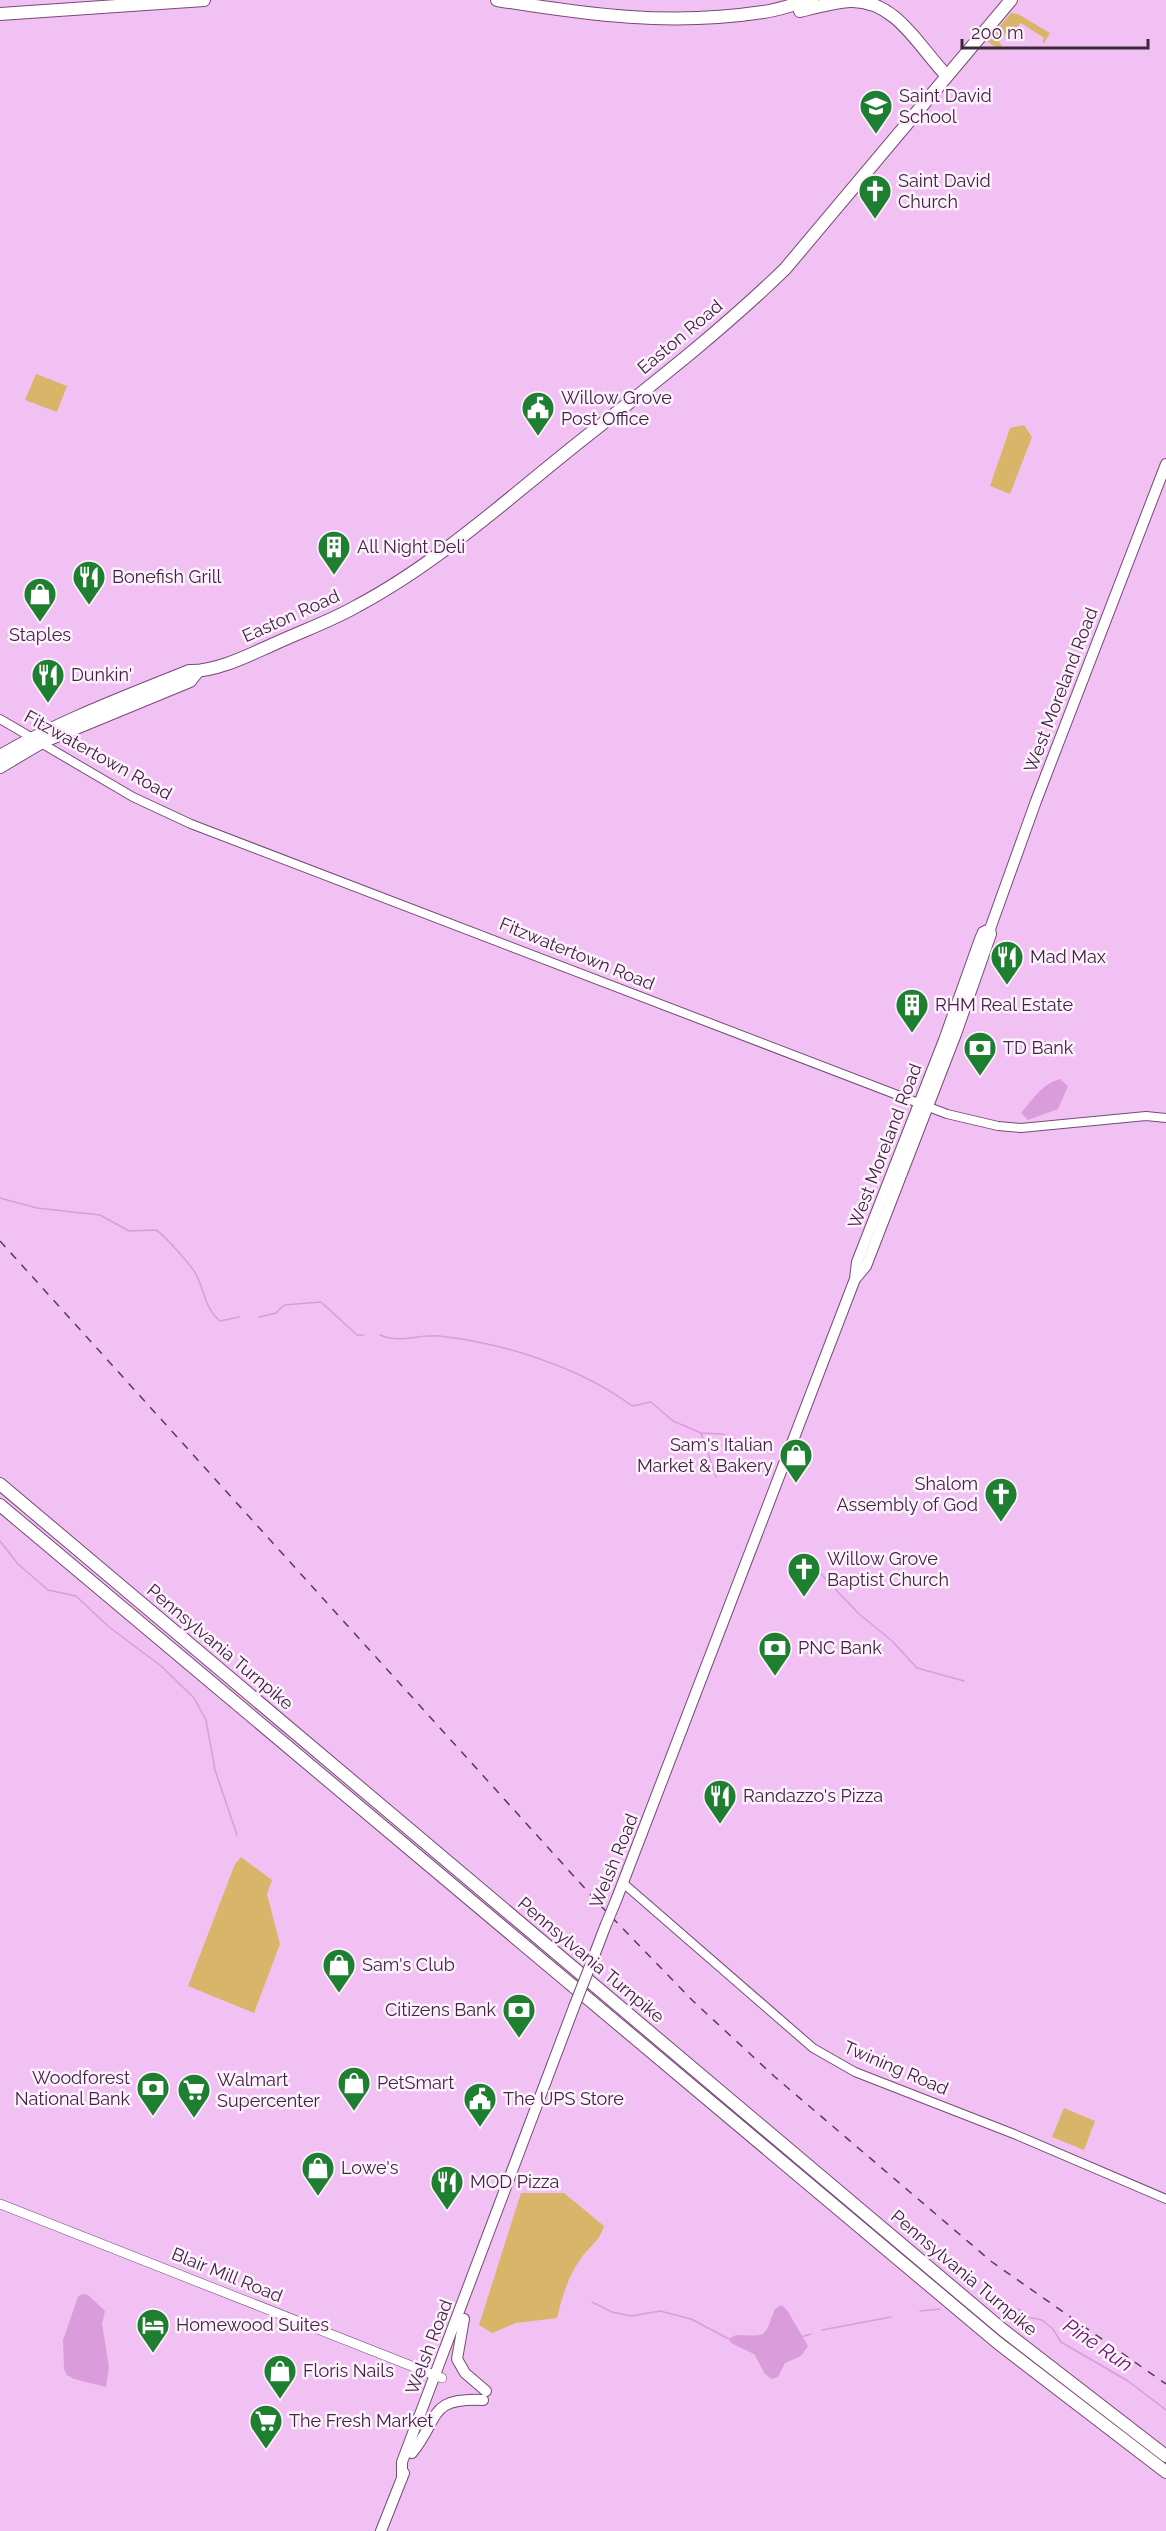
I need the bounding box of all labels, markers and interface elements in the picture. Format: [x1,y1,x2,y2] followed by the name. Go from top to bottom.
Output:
[962,12,1148,50] scale bar
[971,22,1024,43] text: 200 m
[899,85,992,127] place label: Saint David School
[858,88,894,135] school or university icon: Saint David School
[898,170,991,212] place label: Saint David Church
[857,173,893,220] church icon: Saint David Church
[633,295,726,378] street label: Easton Road
[561,387,672,429] place label: Willow Grove Post Office
[520,390,556,437] public building icon: Willow Grove Post Office
[316,529,352,576] building icon: All Night Deli
[357,536,465,557] place label: All Night Deli
[71,559,107,606] restaurant icon: Bonefish Grill
[112,566,222,587] place label: Bonefish Grill
[22,576,58,623] shop icon: Staples
[239,585,343,646] street label: Easton Road
[1019,605,1102,775] street label: West Moreland Road
[9,624,71,645] place label: Staples
[30,657,66,704] restaurant icon: Dunkin'
[71,664,132,685] place label: Dunkin'
[21,705,176,804] street label: Fitzwatertown Road
[497,913,658,994] street label: Fitzwatertown Road
[989,939,1025,986] restaurant icon: Mad Max
[1030,946,1106,967] place label: Mad Max
[894,987,930,1034] building icon: RHM Real Estate
[935,994,1073,1015] place label: RHM Real Estate
[962,1030,998,1077] bank icon: TD Bank
[1003,1037,1074,1058] place label: TD Bank
[843,1061,926,1231] street label: West Moreland Road
[637,1434,773,1476] place label: Sam's Italian Market & Bakery
[778,1437,814,1484] shop icon: Sam's Italian Market & Bakery
[836,1473,978,1515] place label: Shalom Assembly of God
[983,1476,1019,1523] church icon: Shalom Assembly of God
[827,1548,949,1590] place label: Willow Grove Baptist Church
[786,1551,822,1598] church icon: Willow Grove Baptist Church
[143,1579,298,1714] street label: Pennsylvania Turnpike
[757,1630,793,1677] bank icon: PNC Bank
[798,1637,882,1658] place label: PNC Bank
[702,1778,738,1825] restaurant icon: Randazzo's Pizza
[743,1785,883,1806] place label: Randazzo's Pizza
[585,1810,642,1911] street label: Welsh Road
[514,1892,669,2027] street label: Pennsylvania Turnpike
[321,1947,357,1994] shop icon: Sam's Club
[362,1954,455,1975] place label: Sam's Club
[501,1992,537,2039] bank icon: Citizens Bank
[385,1999,496,2020] place label: Citizens Bank
[841,2036,952,2099] street label: Twining Road
[336,2065,372,2112] shop icon: PetSmart
[15,2067,130,2109] place label: Woodforest National Bank
[217,2069,321,2111] place label: Walmart Supercenter
[135,2070,171,2117] bank icon: Woodforest National Bank
[176,2072,212,2119] supermarket icon: Walmart Supercenter
[377,2072,454,2093] place label: PetSmart
[462,2081,498,2128] public building icon: The UPS Store
[503,2088,624,2109] place label: The UPS Store
[300,2150,336,2197] shop icon: Lowe's
[341,2157,399,2178] place label: Lowe's
[429,2164,465,2211] restaurant icon: MOD Pizza
[470,2171,559,2192] place label: MOD Pizza
[887,2205,1042,2340] street label: Pennsylvania Turnpike
[169,2243,286,2306] street label: Blair Mill Road
[401,2296,456,2397] street label: Welsh Road
[135,2307,171,2354] hotel icon: Homewood Suites
[1059,2313,1137,2377] water label: Pine Run
[176,2314,329,2335] place label: Homewood Suites
[262,2353,298,2400] shop icon: Floris Nails
[303,2360,394,2381] place label: Floris Nails
[248,2403,284,2450] supermarket icon: The Fresh Market
[289,2410,433,2431] place label: The Fresh Market

